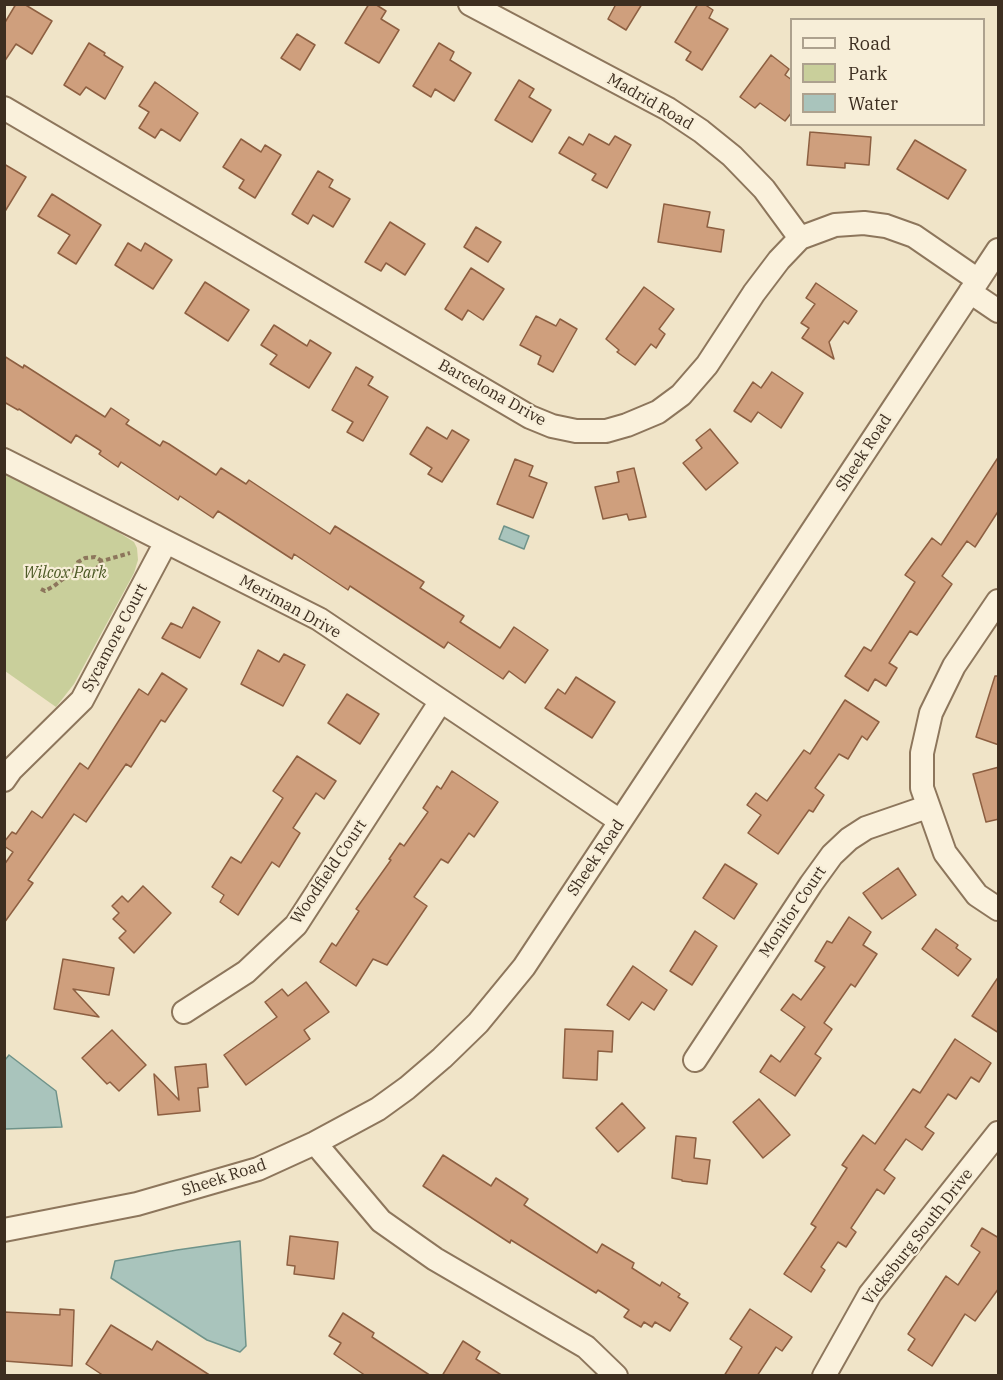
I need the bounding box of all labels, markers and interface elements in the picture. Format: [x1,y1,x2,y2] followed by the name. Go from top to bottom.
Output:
[790,18,985,126] legend
[848,32,891,55] text: Road
[848,62,887,85] text: Park
[604,70,696,134] street label: Madrid Road
[848,92,898,115] text: Water
[435,355,549,431] street label: Barcelona Drive
[832,411,896,495] street label: Sheek Road
[23,563,107,583] park label: Wilcox Park
[236,571,344,643] street label: Meriman Drive
[78,580,152,696] street label: Sycamore Court
[287,816,371,928] street label: Woodfield Court
[564,816,628,900] street label: Sheek Road
[755,863,831,961] street label: Monitor Court
[179,1155,269,1201] street label: Sheek Road
[859,1165,977,1309] street label: Vicksburg South Drive

